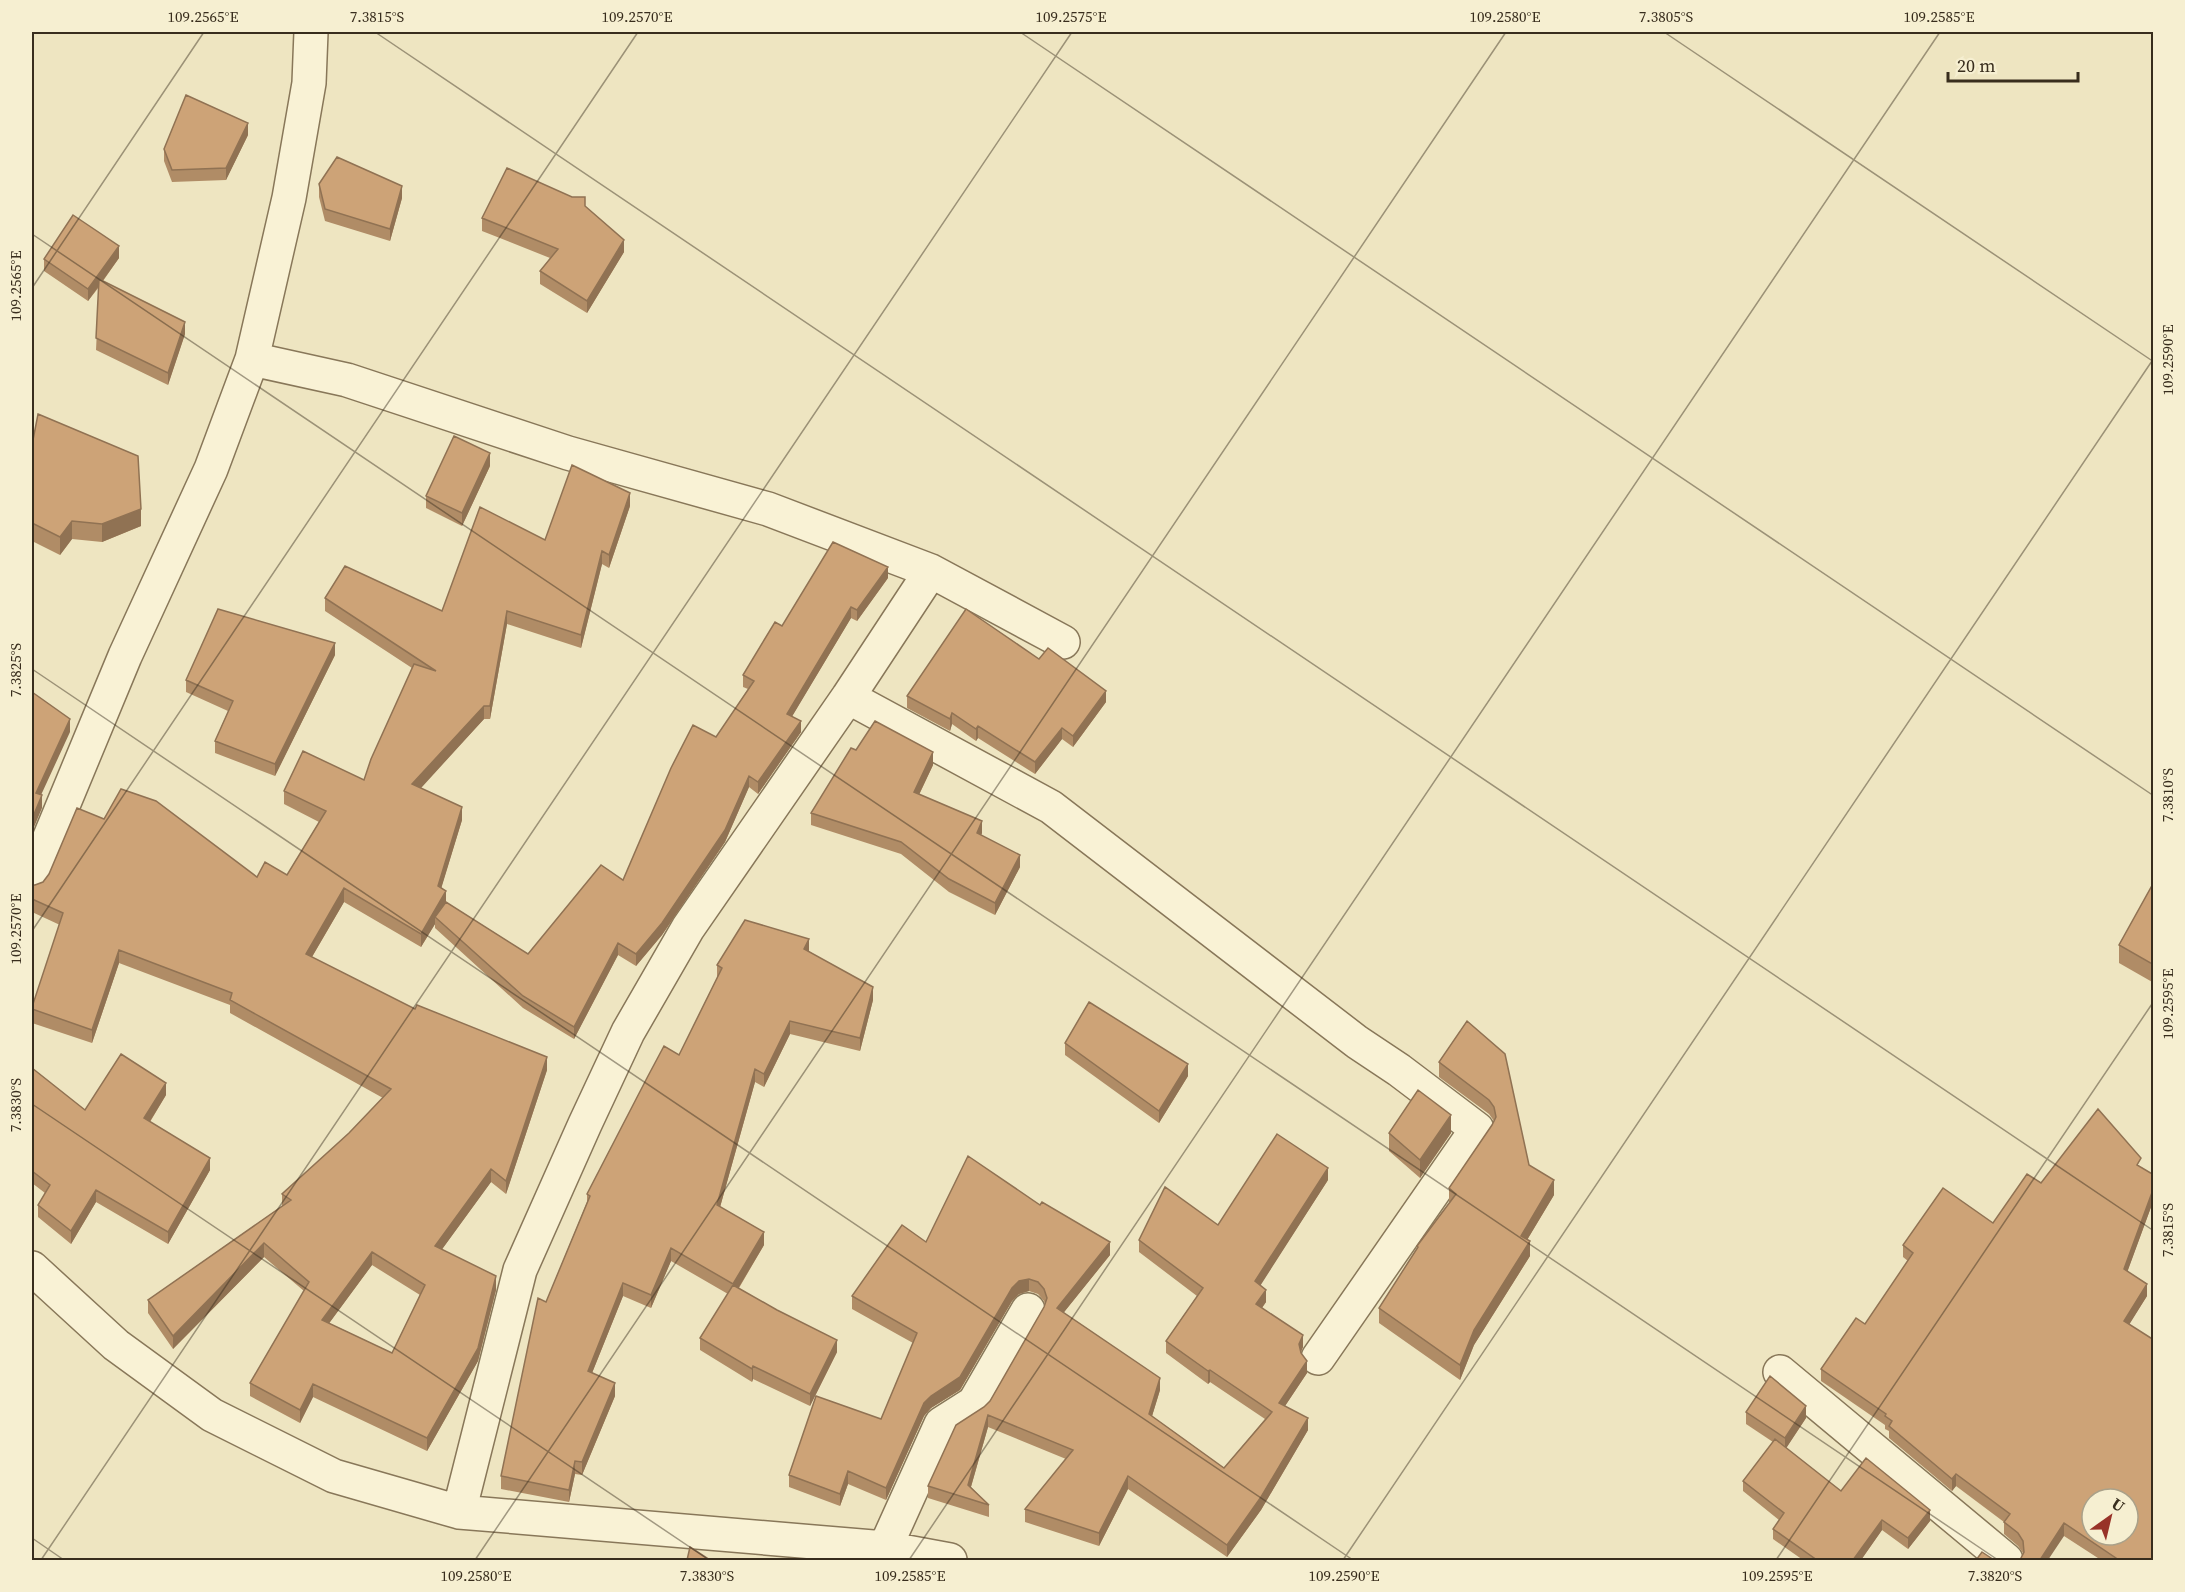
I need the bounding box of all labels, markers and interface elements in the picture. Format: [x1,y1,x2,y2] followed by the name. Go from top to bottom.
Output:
[168,6,238,27] text: 109.2565°E
[350,6,405,27] text: 7.3815°S
[602,6,672,27] text: 109.2570°E
[1036,6,1106,27] text: 109.2575°E
[1470,6,1540,27] text: 109.2580°E
[1639,6,1694,27] text: 7.3805°S
[1904,6,1974,27] text: 109.2585°E
[1948,45,2078,83] scale bar
[1957,53,1995,78] text: 20 m
[5,251,26,321] text: 109.2565°E
[2157,325,2178,395] text: 109.2590°E
[5,642,26,697] text: 7.3825°S
[2157,767,2178,822] text: 7.3810°S
[5,894,26,964] text: 109.2570°E
[2157,969,2178,1039] text: 109.2595°E
[5,1077,26,1132] text: 7.3830°S
[2157,1202,2178,1257] text: 7.3815°S
[2080,1487,2140,1547] north arrow
[2107,1492,2130,1517] text: U
[441,1565,511,1586] text: 109.2580°E
[680,1565,735,1586] text: 7.3830°S
[875,1565,945,1586] text: 109.2585°E
[1309,1565,1379,1586] text: 109.2590°E
[1742,1565,1812,1586] text: 109.2595°E
[1968,1565,2023,1586] text: 7.3820°S

